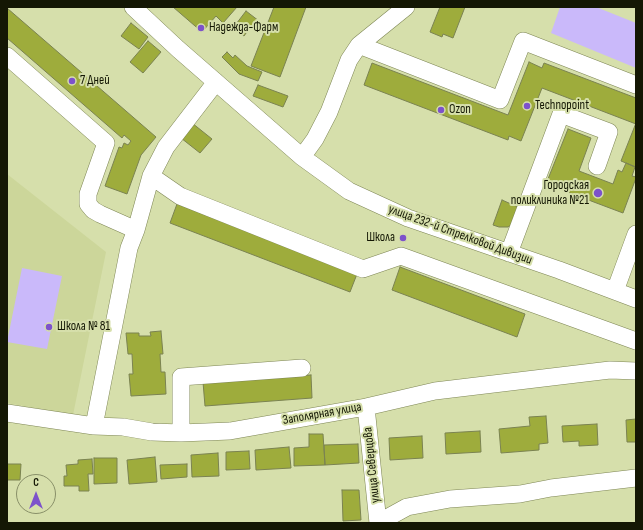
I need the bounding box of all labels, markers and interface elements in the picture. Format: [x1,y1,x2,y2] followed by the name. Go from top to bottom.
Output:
[209,20,278,36] place label: Надежда-Фарм
[196,23,206,33] marker: Надежда-Фарм
[80,73,110,89] place label: 7 Дней
[67,76,77,86] marker: 7 Дней
[535,98,589,114] place label: Technopoint
[522,101,532,111] marker: Technopoint
[449,102,471,118] place label: Ozon
[436,105,446,115] marker: Ozon
[511,178,589,209] place label: Городская поликлиника №21
[592,187,604,199] marker: Городская поликлиника №21
[386,202,534,268] street label: улица 232-й Стрелковой Дивизии
[366,230,395,246] place label: Школа
[398,233,408,243] marker: Школа
[57,319,110,335] place label: Школа № 81
[44,322,54,332] marker: Школа № 81
[281,399,363,429] street label: Заполярная улица
[360,426,384,504] street label: улица Северцова
[16,474,56,514] north arrow
[33,476,39,489] text: С

